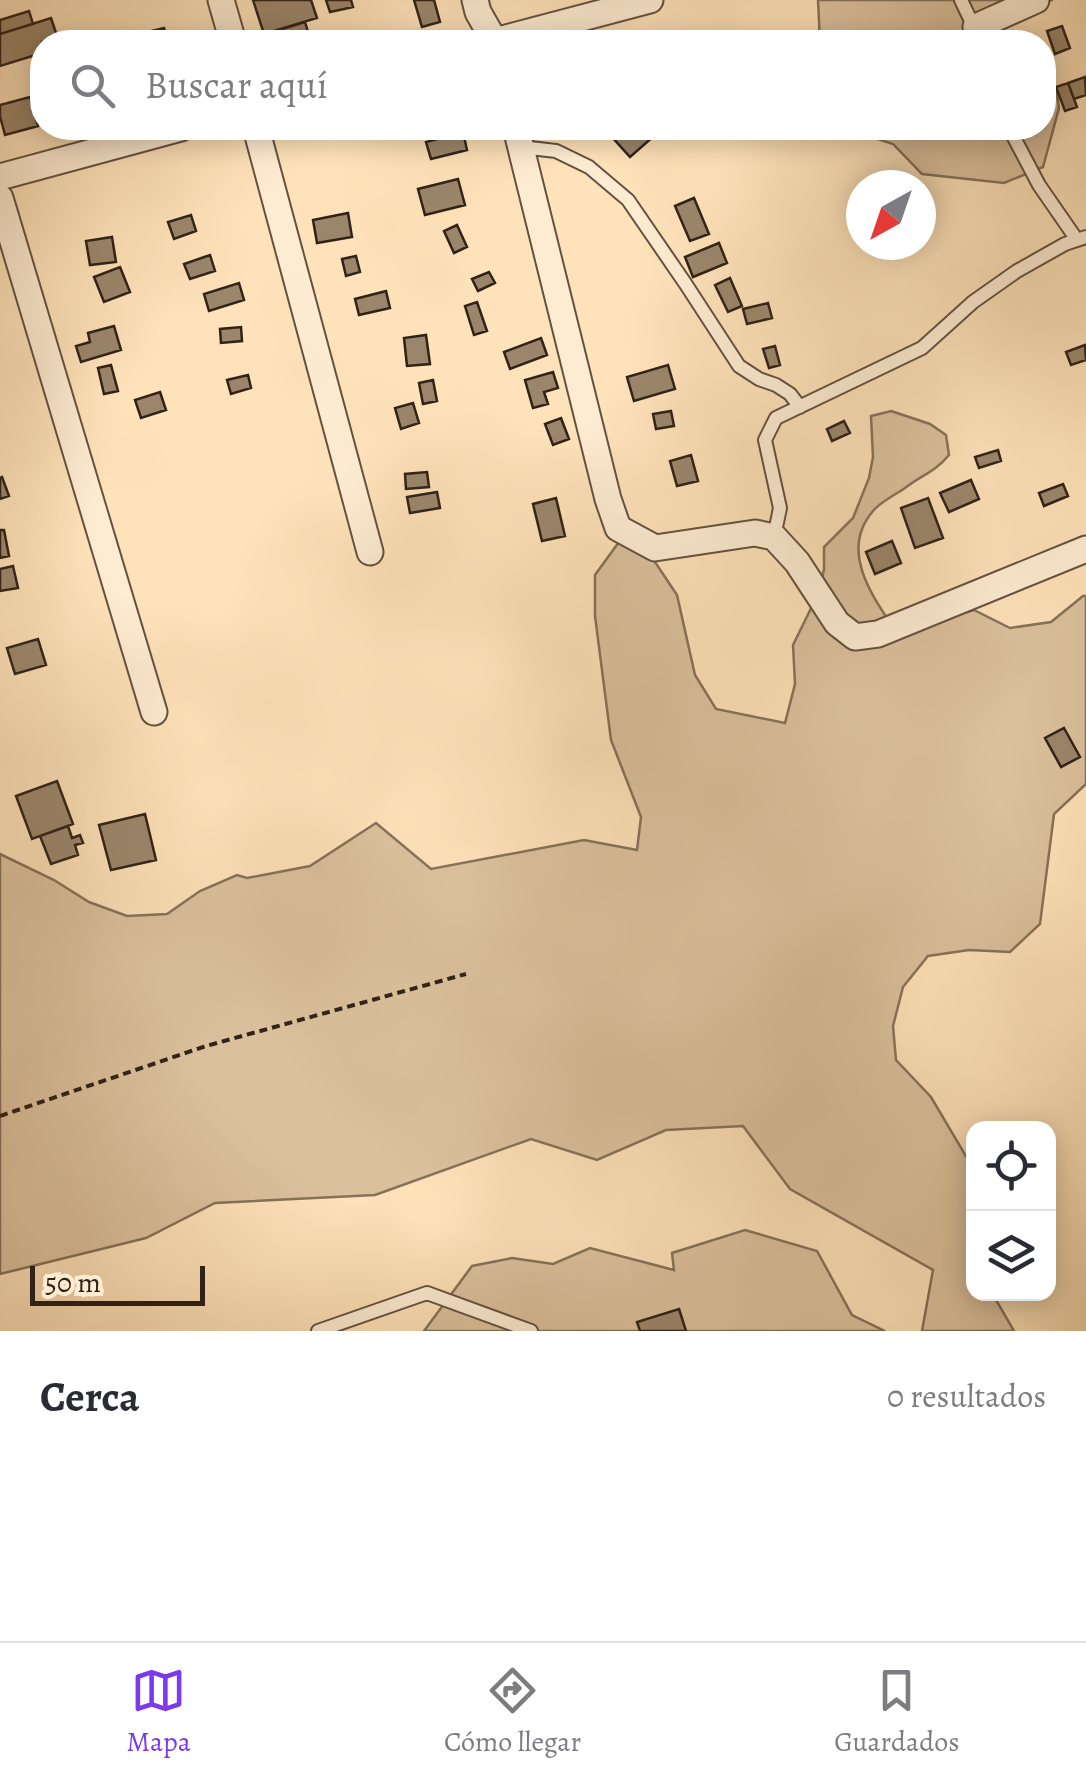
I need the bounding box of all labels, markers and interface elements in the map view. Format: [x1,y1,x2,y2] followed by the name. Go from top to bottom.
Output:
[30,30,1056,140] search box
[65,58,120,113] icon: search
[145,59,328,111] text: Buscar aquí
[846,170,936,260] north arrow
[966,1121,1056,1301] map controls
[966,1121,1056,1211] button: locate
[966,1211,1056,1301] button: layers
[30,1261,205,1306] scale bar
[45,1264,101,1302] text: 50 m
[40,1368,139,1425] text: Cerca
[887,1374,1046,1418] text: 0 resultados
[127,1663,191,1761] tab: Mapa
[444,1663,581,1761] tab: Cómo llegar
[834,1663,959,1761] tab: Guardados

